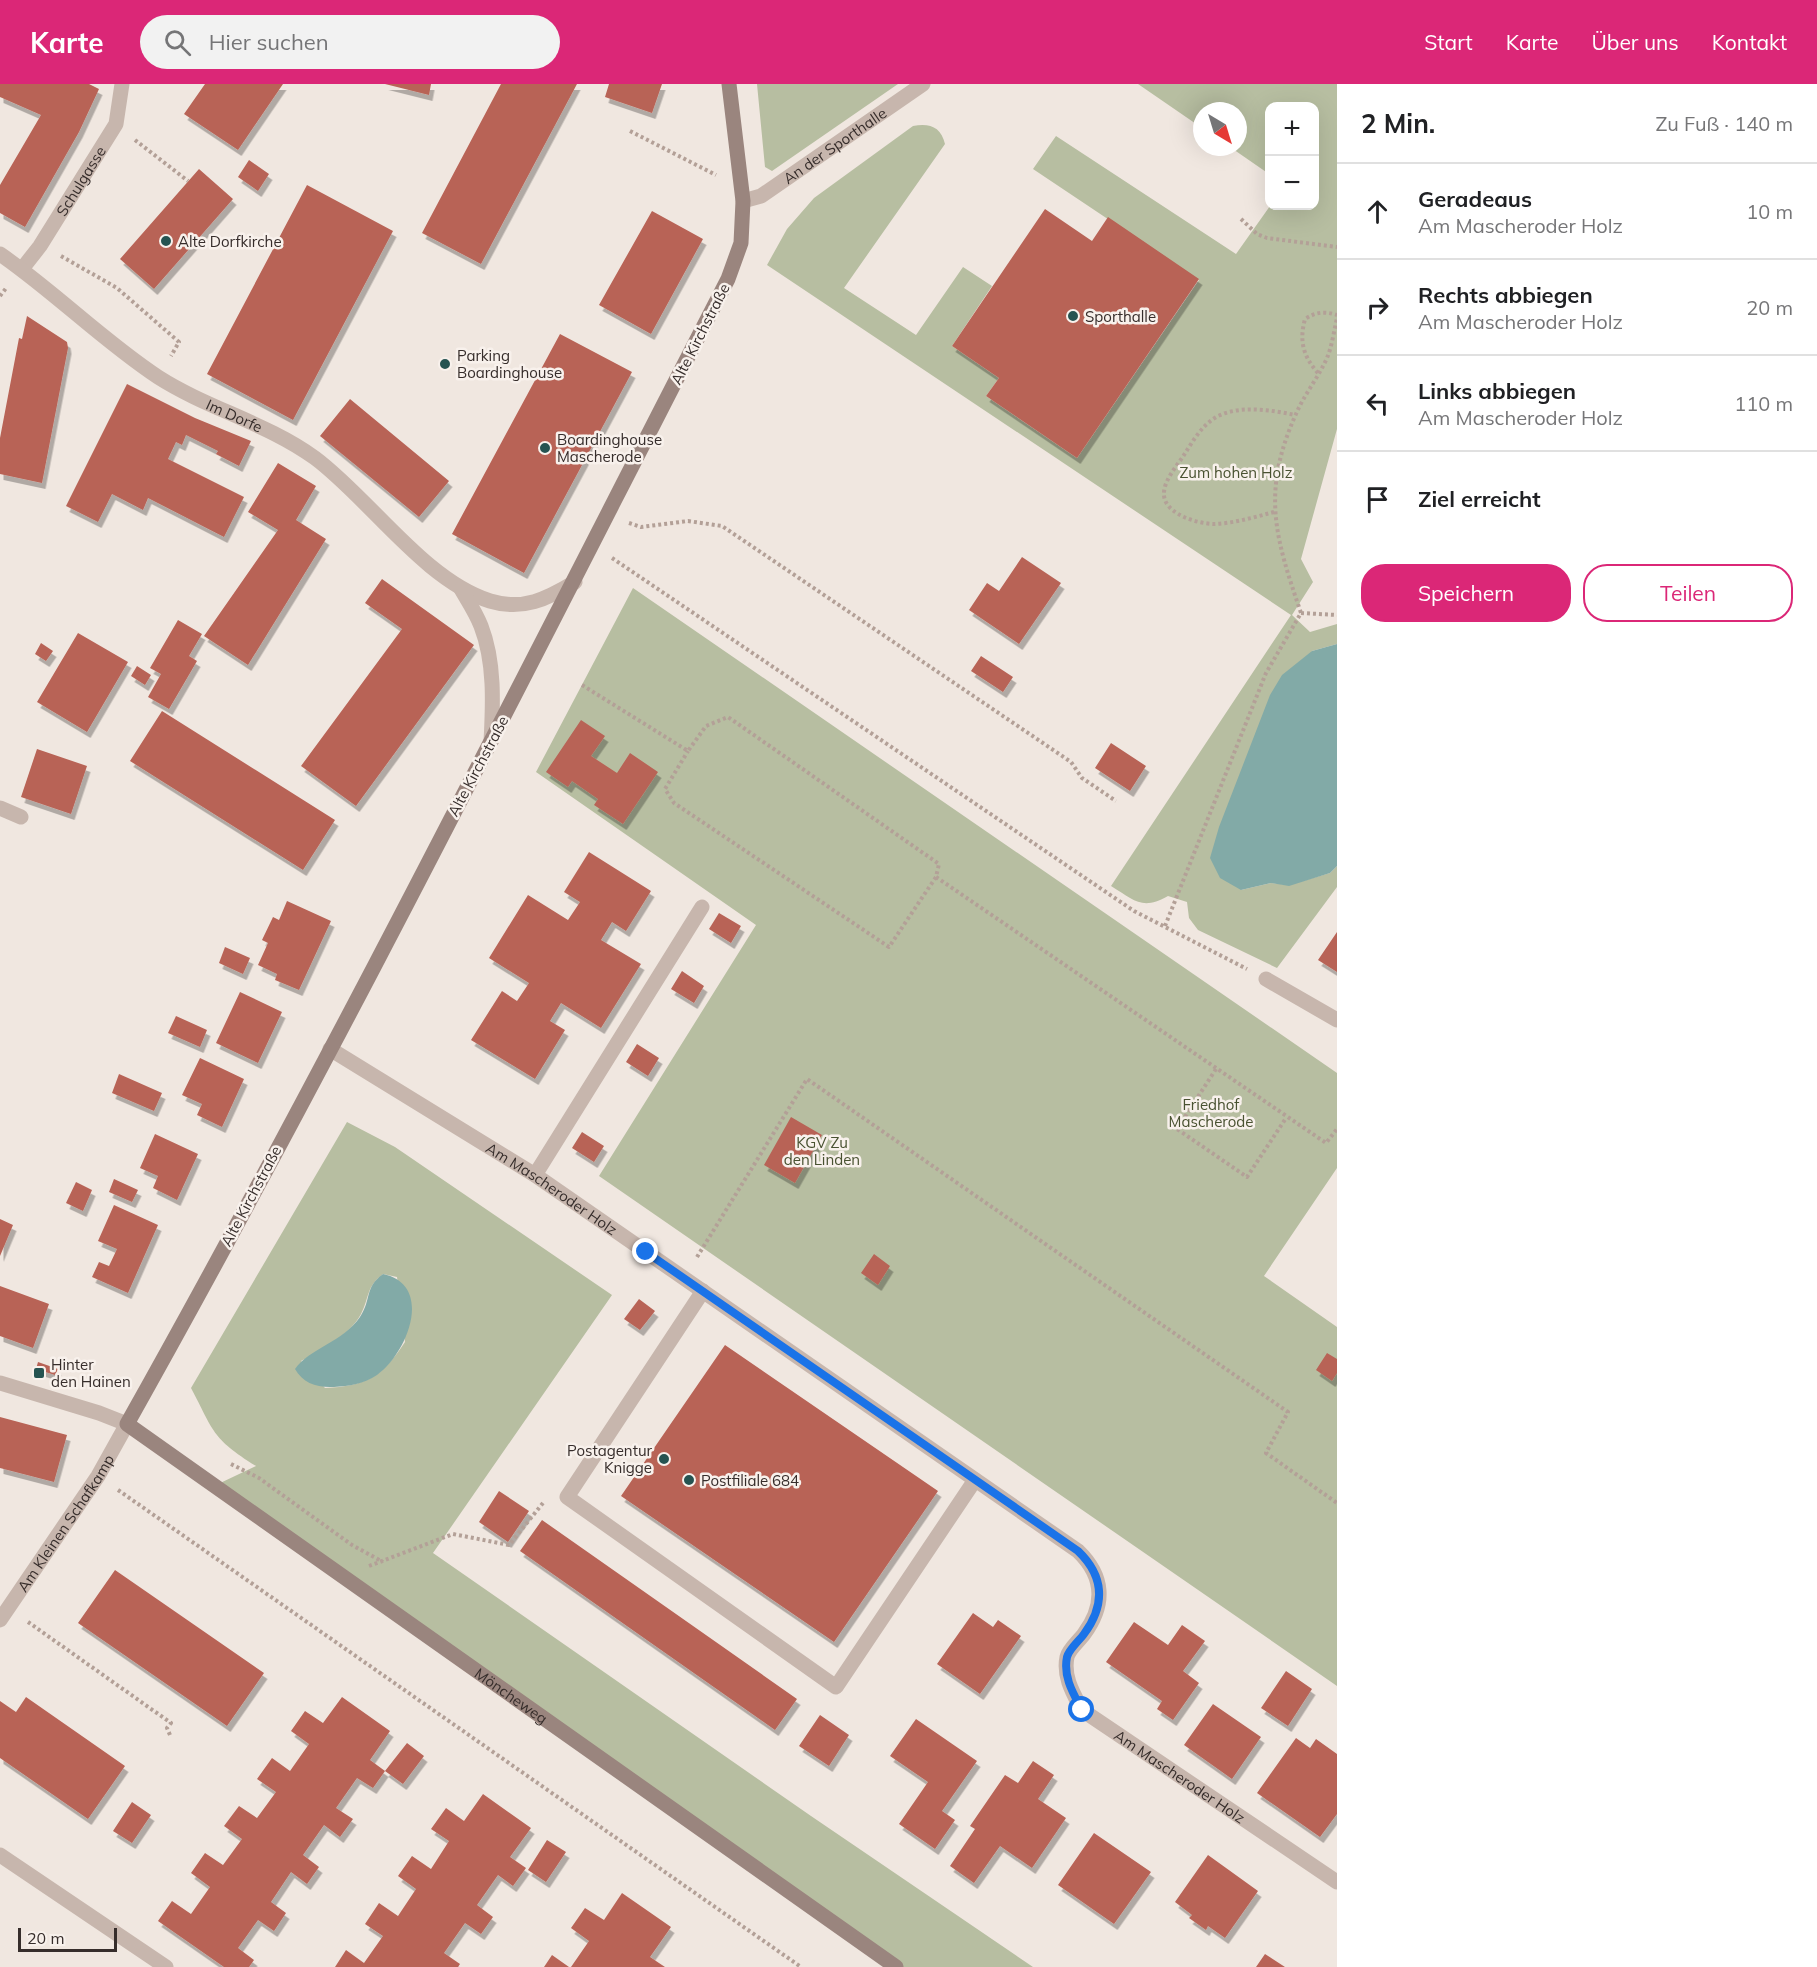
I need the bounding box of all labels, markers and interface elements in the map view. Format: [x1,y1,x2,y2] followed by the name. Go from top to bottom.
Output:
[140,15,560,69] search box
[30,25,104,60] text: Karte
[161,26,194,59] icon: search
[209,28,329,56] text: Hier suchen
[1424,29,1473,55] text: Start
[1506,29,1558,55] text: Karte
[1591,29,1679,55] text: Über uns
[1712,29,1787,55] text: Kontakt
[1193,102,1247,156] north arrow
[1265,102,1319,210] map controls
[1265,102,1319,156] button: +
[779,103,890,188] street label: An der Sporthalle
[1361,107,1435,140] text: 2 Min.
[1655,111,1793,136] text: Zu Fuß · 140 m
[52,142,110,219] street label: Schulgasse
[1265,156,1319,210] button: −
[1418,185,1532,213] text: Geradeaus
[1361,195,1394,228] icon: ahead
[1746,199,1793,224] text: 10 m
[1418,213,1623,238] text: Am Mascheroder Holz
[178,232,282,251] place label: Alte Dorfkirche
[159,234,173,248] marker: Alte Dorfkirche
[666,280,734,388] street label: Alte Kirchstraße
[1418,281,1593,309] text: Rechts abbiegen
[1361,291,1394,324] icon: right
[1746,295,1793,320] text: 20 m
[1085,307,1156,326] place label: Sporthalle
[1066,309,1080,323] marker: Sporthalle
[1418,309,1623,334] text: Am Mascheroder Holz
[457,346,562,382] place label: Parking Boardinghouse
[438,357,452,371] marker: Parking Boardinghouse
[1418,377,1576,405] text: Links abbiegen
[1361,387,1394,420] icon: left
[1734,391,1793,416] text: 110 m
[203,394,266,436] street label: Im Dorfe
[1418,405,1623,430] text: Am Mascheroder Holz
[557,430,662,466] place label: Boardinghouse Mascherode
[538,441,552,455] marker: Boardinghouse Mascherode
[1180,463,1293,482] park label: Zum hohen Holz
[1361,483,1394,516] icon: arrive
[1418,485,1541,513] text: Ziel erreicht
[1361,564,1571,622] button: Speichern
[1583,564,1793,622] button: Teilen
[444,712,512,820] street label: Alte Kirchstraße
[1169,1095,1253,1131] park label: Friedhof Mascherode
[784,1133,860,1169] park label: KGV Zu den Linden
[483,1138,621,1239] street label: Am Mascheroder Holz
[217,1142,285,1250] street label: Alte Kirchstraße
[632,1238,658,1264] route end
[51,1355,131,1391] place label: Hinter den Hainen
[32,1366,46,1380] marker: Hinter den Hainen
[567,1441,653,1477] place label: Postagentur Knigge
[13,1451,118,1595] street label: Am Kleinen Schafkamp
[657,1452,671,1466] marker: Postagentur Knigge
[701,1471,799,1490] place label: Postfiliale 684
[682,1473,696,1487] marker: Postfiliale 684
[471,1663,552,1728] street label: Möncheweg
[1068,1696,1094,1722] route start
[1111,1725,1249,1827] street label: Am Mascheroder Holz
[18,1925,117,1952] scale bar
[27,1928,64,1948] text: 20 m

